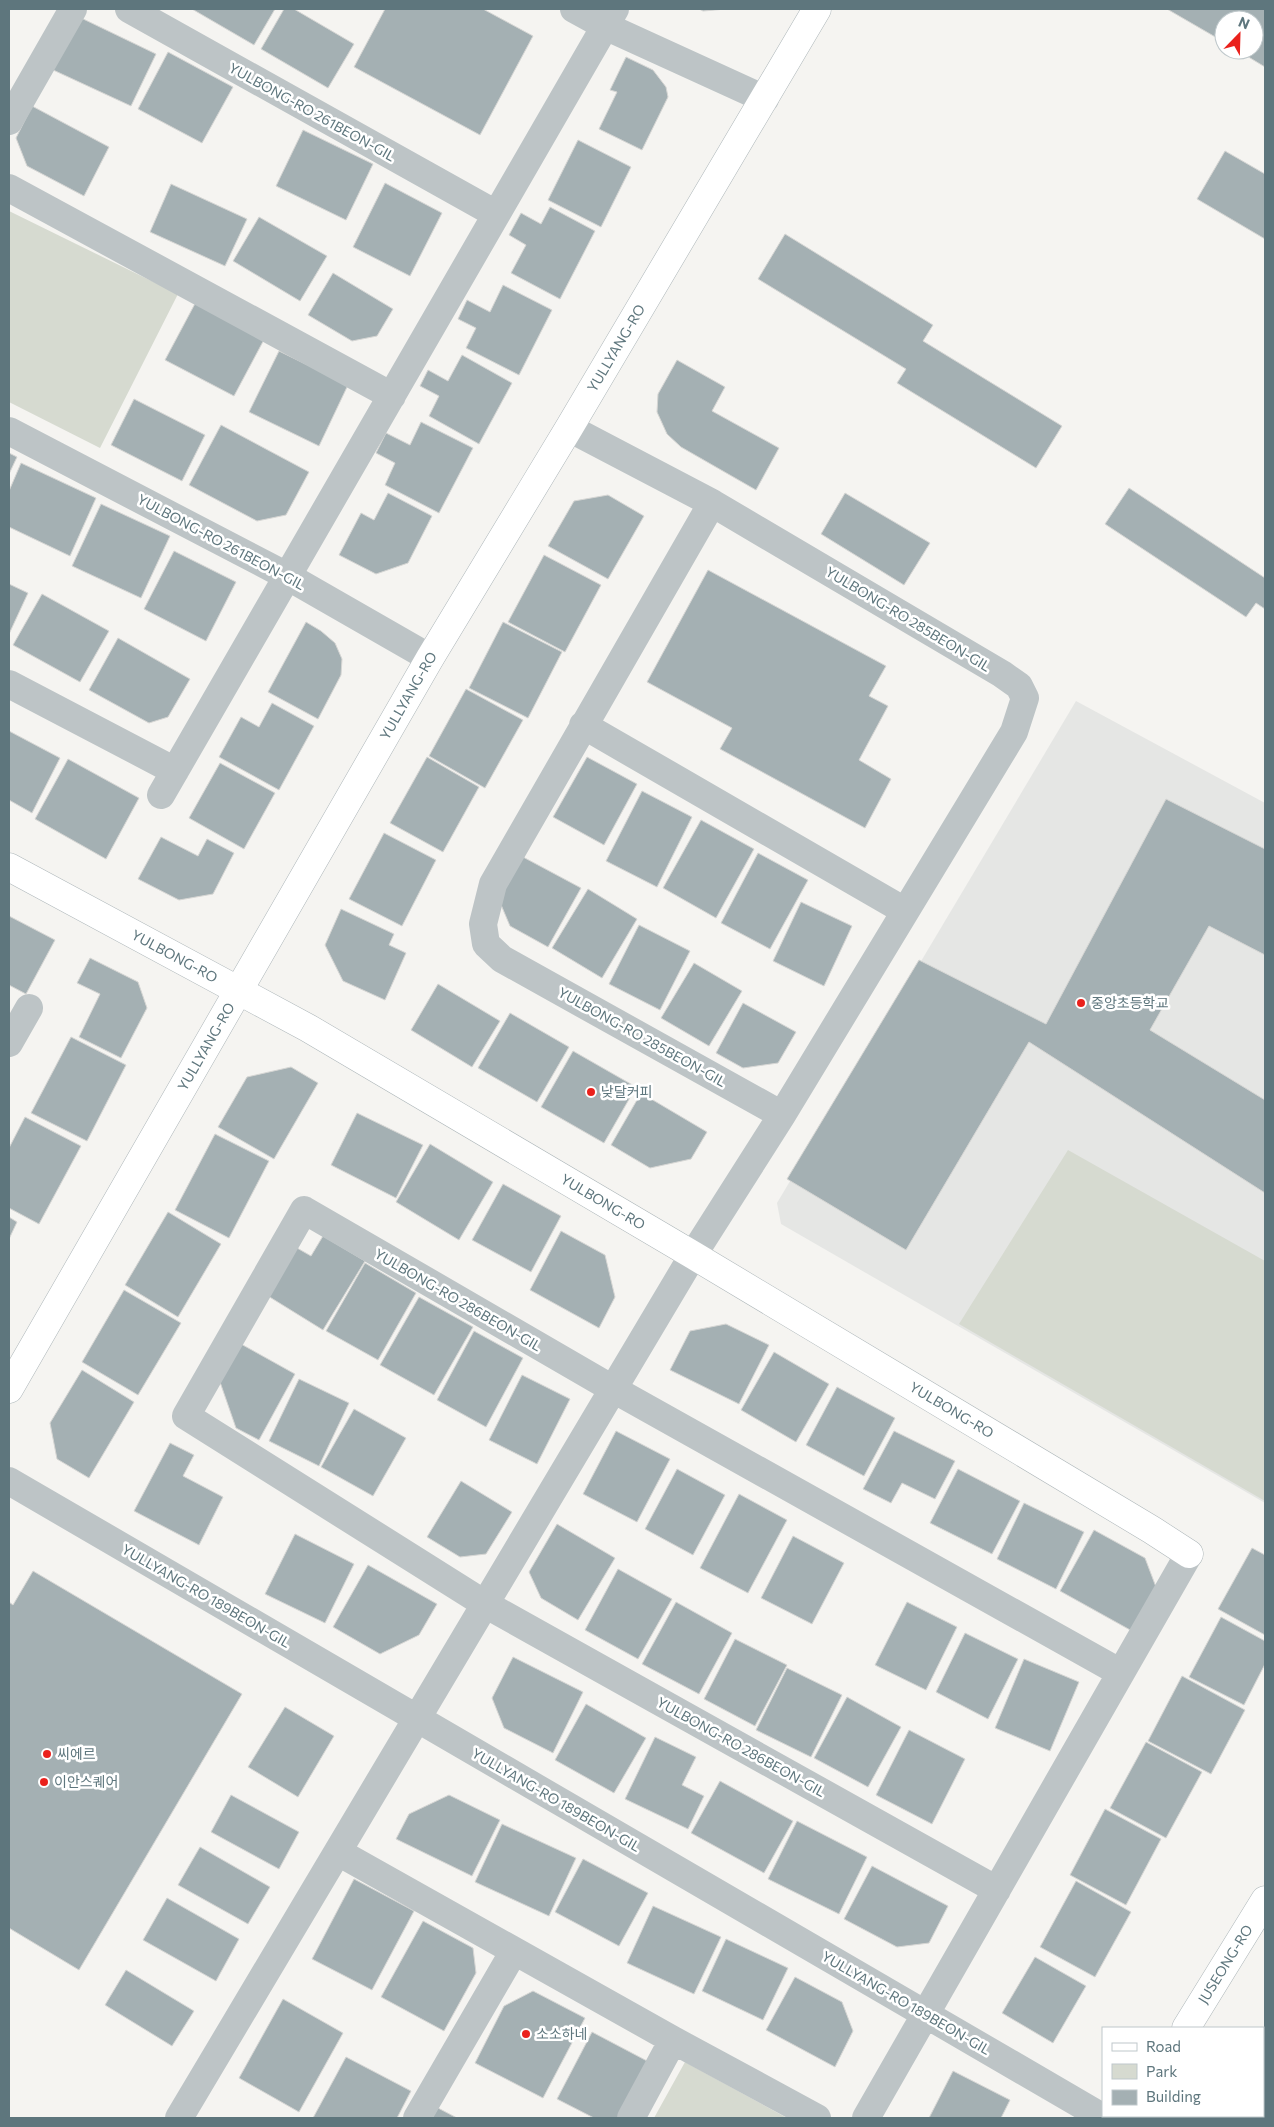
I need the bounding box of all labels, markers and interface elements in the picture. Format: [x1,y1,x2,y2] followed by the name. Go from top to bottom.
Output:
[1214,10,1264,60] north arrow
[1236,13,1252,32] text: N
[226,59,398,164] street label: YULBONG-RO 261BEON-GIL
[583,301,648,395] street label: YULLYANG-RO
[134,490,308,593] street label: YULBONG-RO 261BEON-GIL
[823,562,994,675] street label: YULBONG-RO 285BEON-GIL
[376,648,440,743] street label: YULLYANG-RO
[129,926,221,986] street label: YULBONG-RO
[555,983,729,1090] street label: YULBONG-RO 285BEON-GIL
[1091,994,1168,1011] place label: 중앙초등학교
[1075,997,1087,1009] marker: 중앙초등학교
[174,999,238,1094] street label: YULLYANG-RO
[601,1083,653,1100] place label: 낮달커피
[585,1086,597,1098] marker: 낮달커피
[558,1170,649,1233] street label: YULBONG-RO
[372,1245,545,1354] street label: YULBONG-RO 286BEON-GIL
[907,1378,997,1441] street label: YULBONG-RO
[119,1540,294,1651] street label: YULLYANG-RO 189BEON-GIL
[654,1693,828,1800] street label: YULBONG-RO 286BEON-GIL
[469,1744,644,1855] street label: YULLYANG-RO 189BEON-GIL
[57,1745,96,1762] place label: 씨에르
[41,1748,53,1760] marker: 씨에르
[54,1773,118,1790] place label: 이안스퀘어
[38,1776,50,1788] marker: 이안스퀘어
[1194,1921,1256,2007] street label: JUSEONG-RO
[819,1947,994,2058] street label: YULLYANG-RO 189BEON-GIL
[536,2025,588,2042] place label: 소소하네
[1102,2027,1264,2117] legend
[520,2028,532,2040] marker: 소소하네
[1146,2037,1181,2055] text: Road
[1146,2062,1177,2080] text: Park
[1146,2087,1201,2105] text: Building

